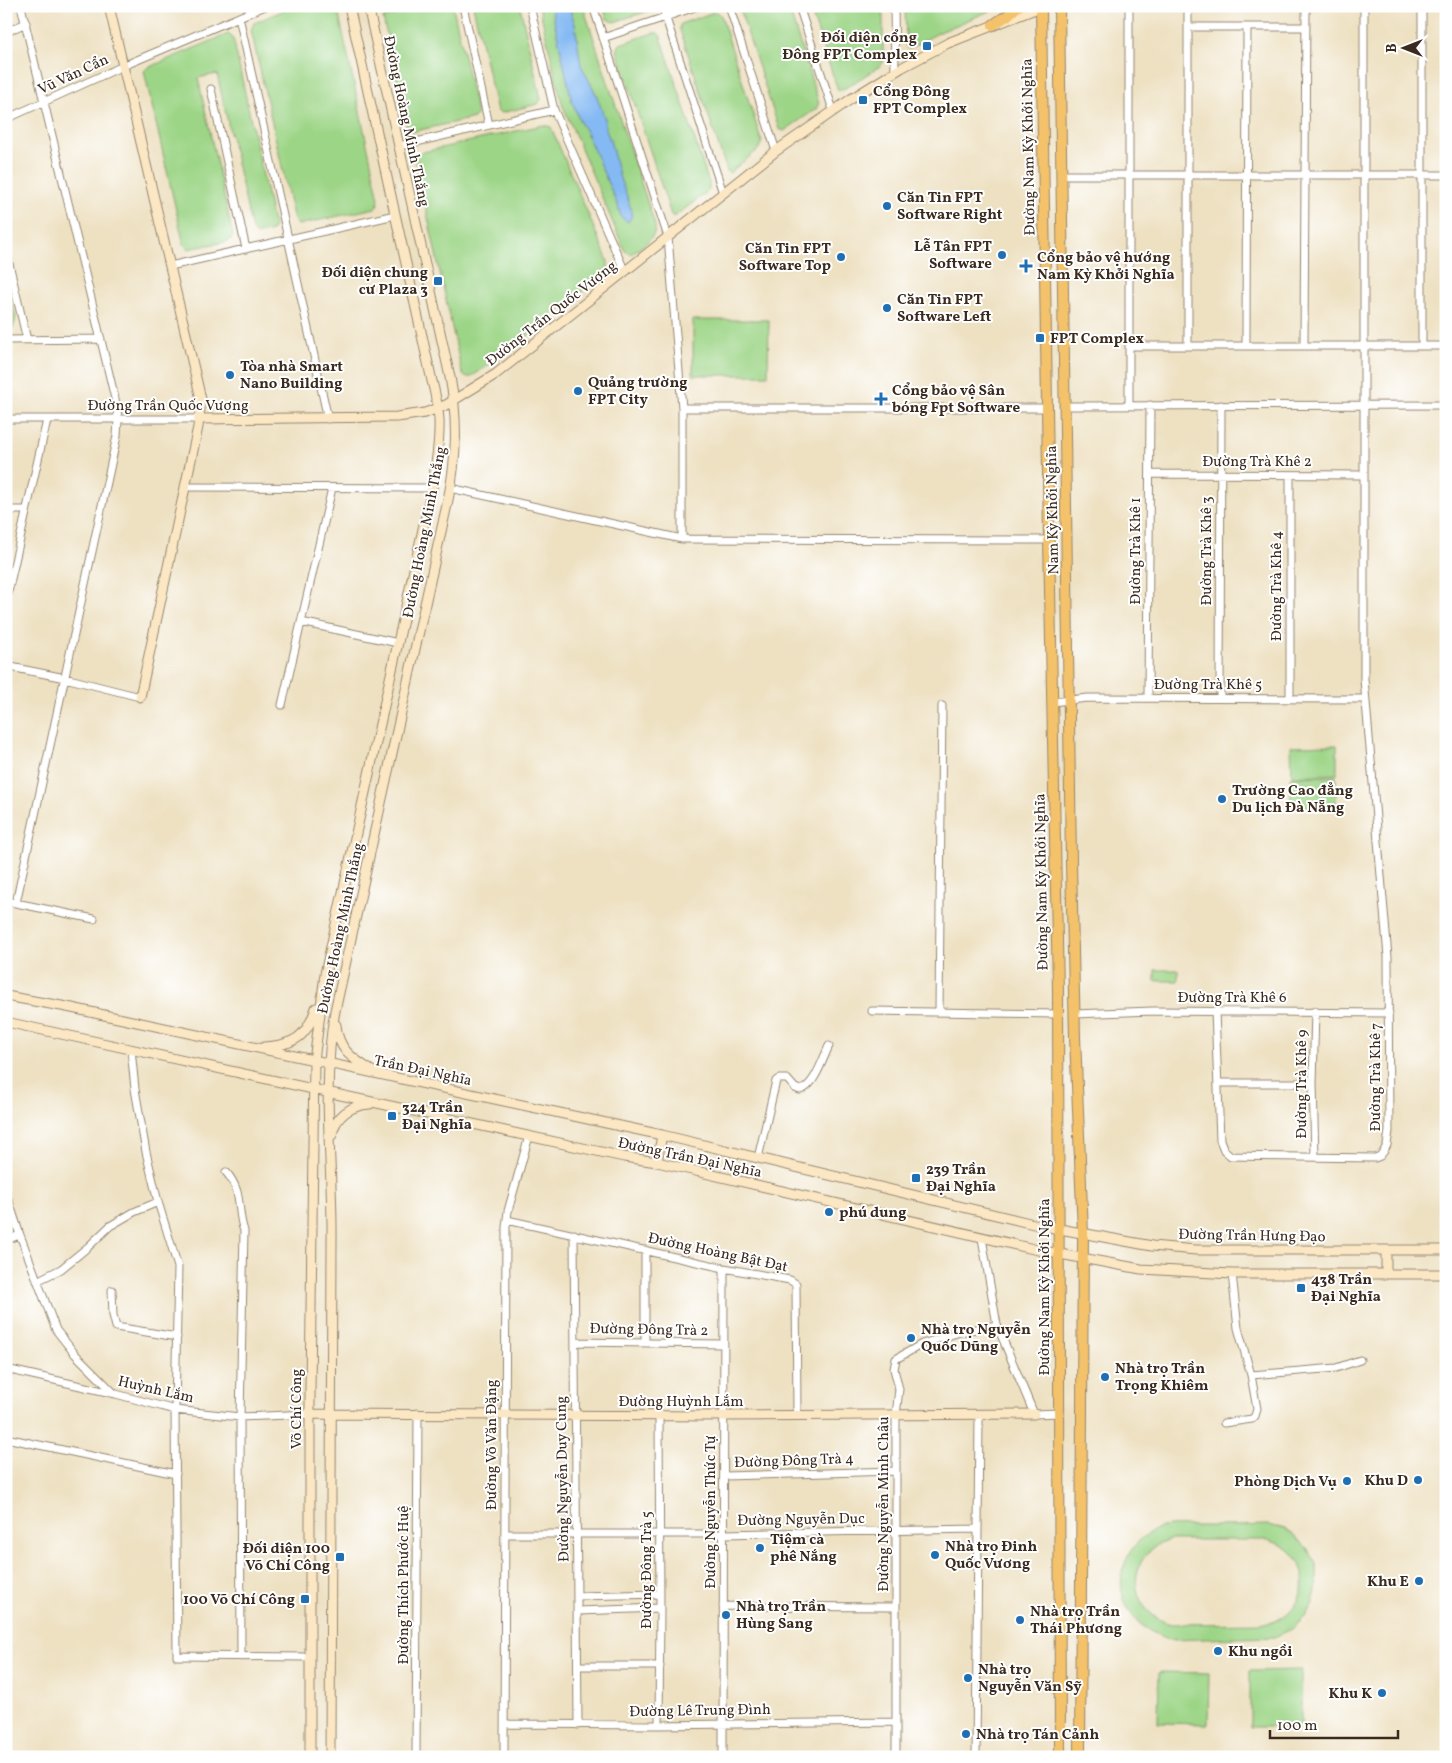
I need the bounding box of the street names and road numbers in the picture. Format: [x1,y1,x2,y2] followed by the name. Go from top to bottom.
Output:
[377,34,434,209] street label: Đường Hoàng Minh Thắng
[35,50,112,101] street label: Vũ Văn Cẩn
[1017,58,1042,236] street label: Đường Nam Kỳ Khởi Nghĩa
[482,256,622,372] street label: Đường Trần Quốc Vượng
[87,396,249,417] street label: Đường Trần Quốc Vượng
[399,444,452,620] street label: Đường Hoàng Minh Thắng
[1042,445,1065,575] street label: Nam Kỳ Khởi Nghĩa
[1202,452,1312,473] street label: Đường Trà Khê 2
[1197,496,1218,606] street label: Đường Trà Khê 3
[1126,497,1147,605] street label: Đường Trà Khê 1
[1267,531,1288,641] street label: Đường Trà Khê 4
[1154,675,1262,696] street label: Đường Trà Khê 5
[1030,793,1055,971] street label: Đường Nam Kỳ Khởi Nghĩa
[313,840,370,1016] street label: Đường Hoàng Minh Thắng
[1177,988,1287,1009] street label: Đường Trà Khê 6
[1366,1023,1387,1131] street label: Đường Trà Khê 7
[1292,1029,1313,1139] street label: Đường Trà Khê 9
[372,1051,474,1092] street label: Trần Đại Nghĩa
[616,1133,764,1184] street label: Đường Trần Đại Nghĩa
[1035,1198,1056,1376] street label: Đường Nam Kỳ Khởi Nghĩa
[1178,1225,1326,1248] street label: Đường Trần Hưng Đạo
[646,1228,790,1279] street label: Đường Hoàng Bật Đạt
[589,1319,709,1342] street label: Đường Đông Trà 2
[287,1368,308,1449] street label: Võ Chí Công
[116,1372,196,1409] street label: Huỳnh Lắm
[482,1379,503,1510] street label: Đường Võ Văn Đặng
[618,1392,744,1413] street label: Đường Huỳnh Lắm
[552,1395,575,1562] street label: Đường Nguyễn Duy Cung
[874,1416,895,1592] street label: Đường Nguyễn Minh Châu
[701,1435,722,1589] street label: Đường Nguyễn Thức Tự
[734,1449,854,1474] street label: Đường Đông Trà 4
[394,1506,415,1664] street label: Đường Thích Phước Huệ
[737,1509,865,1532] street label: Đường Nguyễn Dục
[637,1511,658,1629] street label: Đường Đông Trà 5
[629,1700,771,1723] street label: Đường Lê Trung Đình

